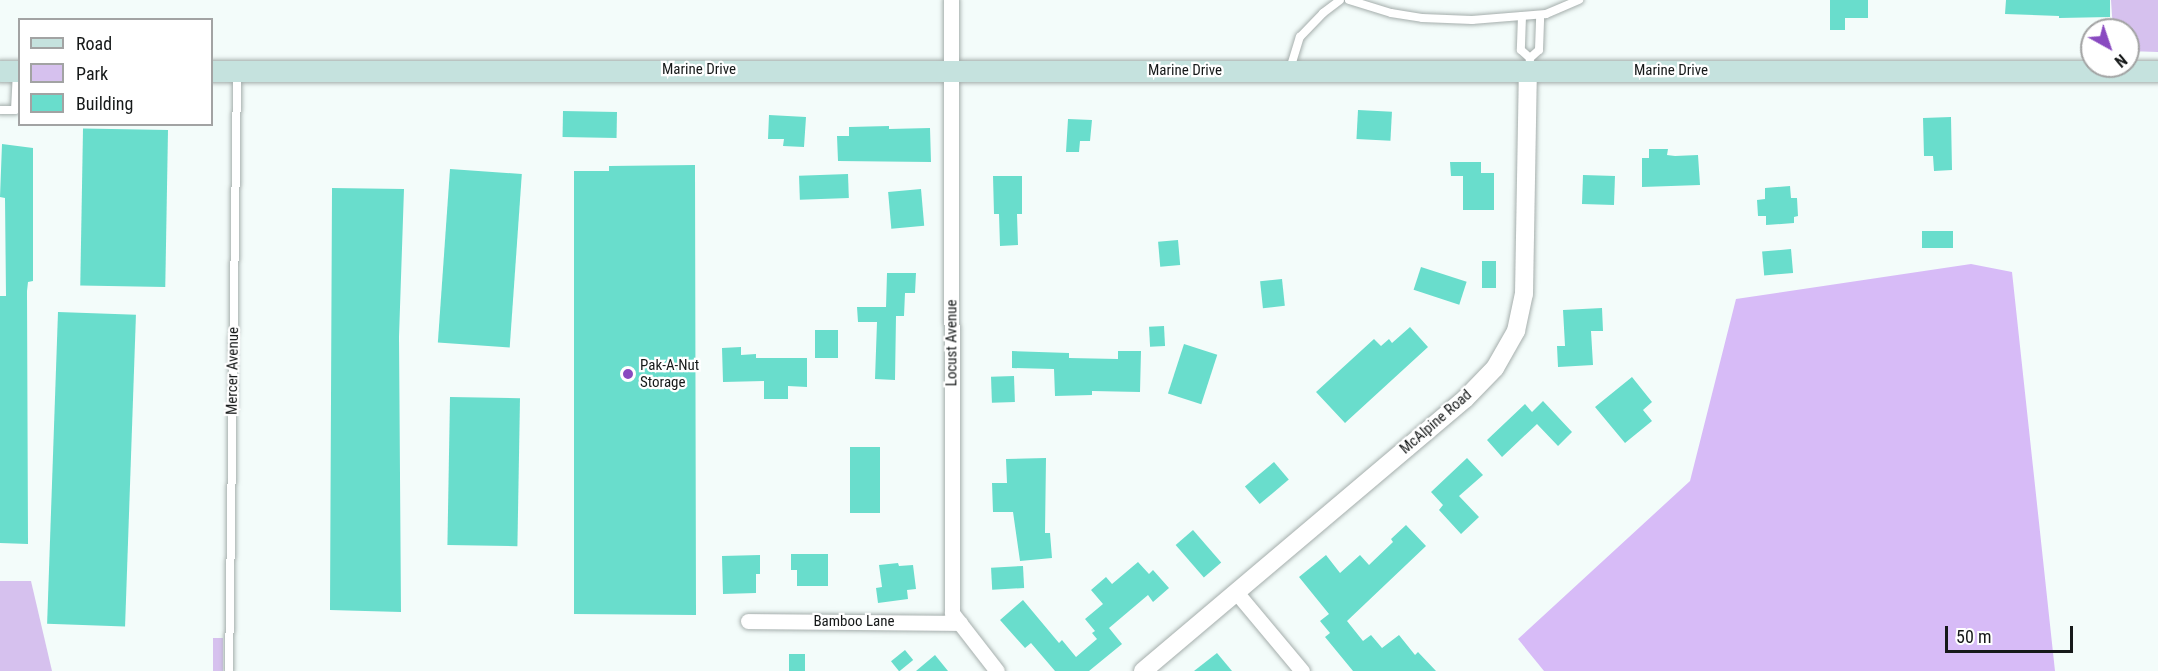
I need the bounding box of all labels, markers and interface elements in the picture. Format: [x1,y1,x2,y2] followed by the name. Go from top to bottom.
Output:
[18,18,213,126] legend
[2080,18,2140,78] north arrow
[76,33,112,54] text: Road
[2111,50,2130,71] text: N
[662,61,736,79] street label: Marine Drive
[1148,62,1222,80] street label: Marine Drive
[1634,62,1708,80] street label: Marine Drive
[76,63,108,84] text: Park
[76,93,133,114] text: Building
[943,300,961,386] street label: Locust Avenue
[223,327,243,415] street label: Mercer Avenue
[640,356,699,391] place label: Pak-A-Nut Storage
[621,367,635,381] marker: Pak-A-Nut Storage
[1396,386,1476,458] street label: McAlpine Road
[813,613,895,631] street label: Bamboo Lane
[1948,614,2076,652] scale bar
[1956,626,1991,647] text: 50 m

